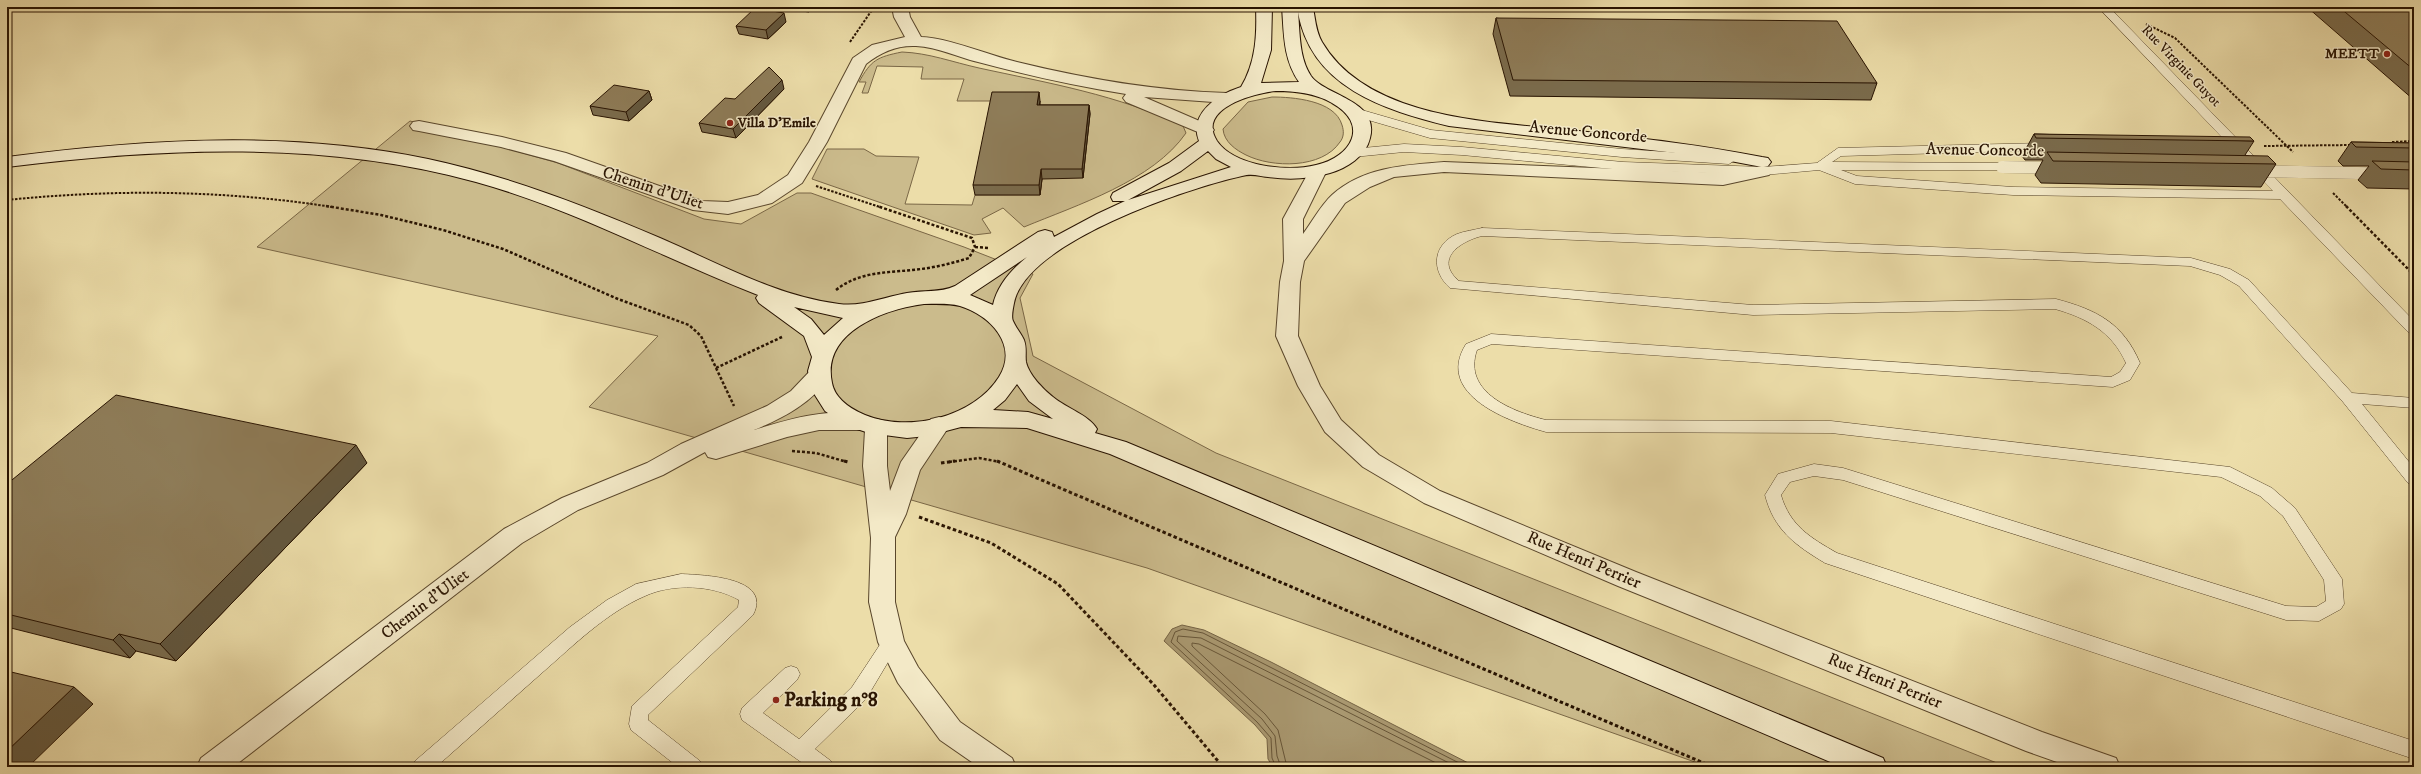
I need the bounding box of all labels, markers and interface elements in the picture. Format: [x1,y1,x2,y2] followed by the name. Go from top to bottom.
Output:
[2137,21,2225,111] street label: Rue Virginie Guyot
[2325,45,2379,63] place label: MEETT
[2382,49,2392,59] marker: MEETT
[737,114,816,132] place label: Villa D'Emile
[1528,116,1648,148] street label: Avenue Concorde
[725,118,735,128] marker: Villa D'Emile
[1926,138,2044,162] street label: Avenue Concorde
[600,161,707,215] street label: Chemin d'Uliet
[1524,526,1645,594] street label: Rue Henri Perrier
[377,563,474,644] street label: Chemin d'Uliet
[1825,648,1946,714] street label: Rue Henri Perrier
[784,688,878,713] place label: Parking n°8
[771,695,781,705] marker: Parking n°8

